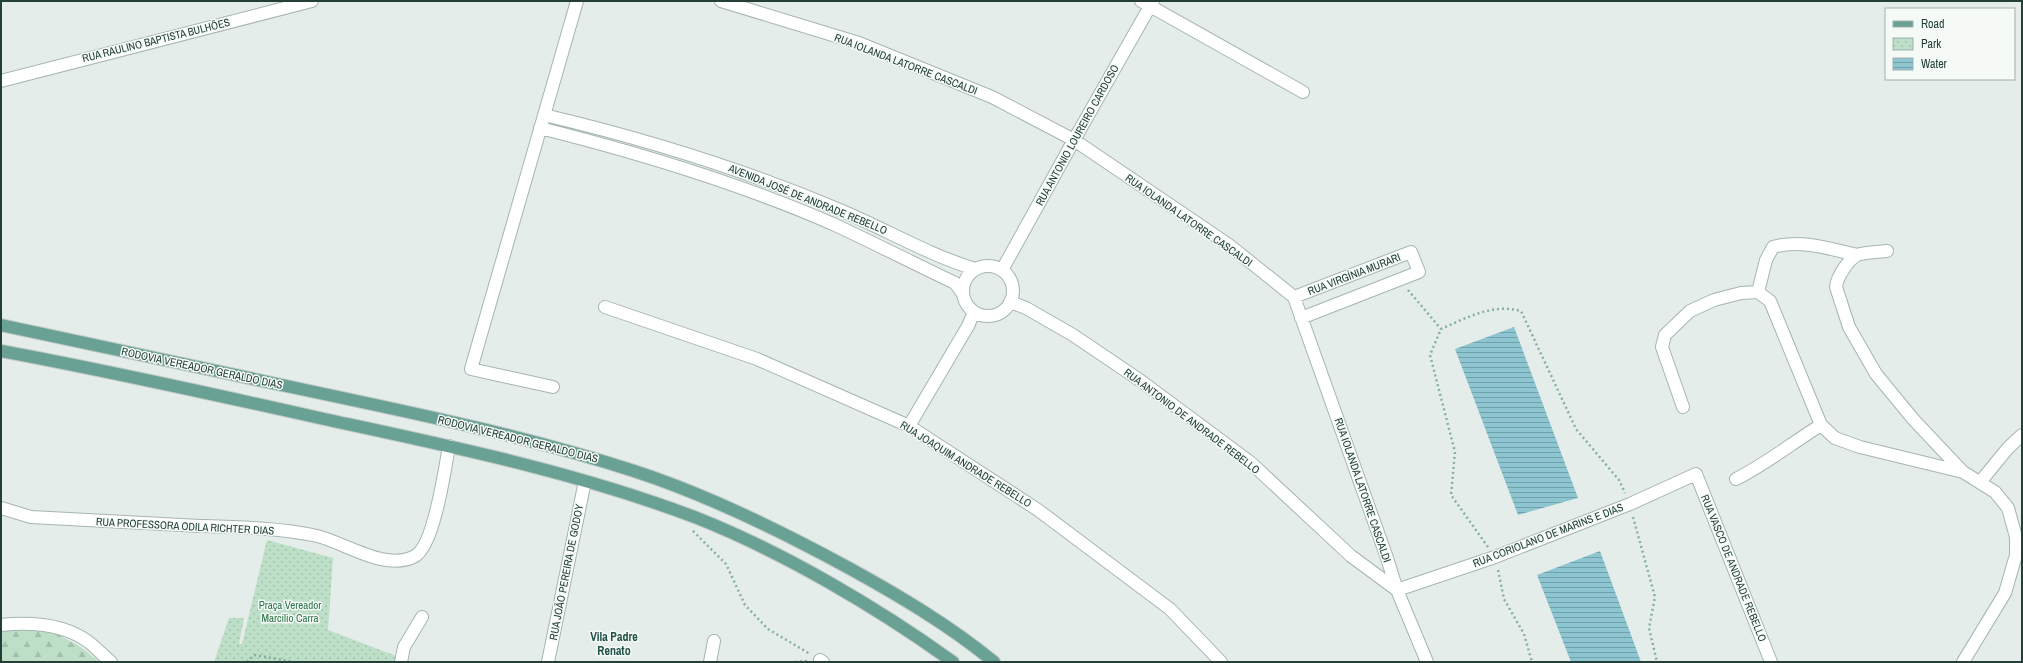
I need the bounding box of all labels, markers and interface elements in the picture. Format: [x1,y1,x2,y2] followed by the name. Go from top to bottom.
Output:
[1885,8,2015,80] legend
[81,15,231,65] street label: RUA RAULINO BAPTISTA BULHÕES
[1921,16,1945,32] text: Road
[833,30,979,98] street label: RUA IOLANDA LATORRE CASCALDI
[1921,36,1941,52] text: Park
[1921,56,1948,72] text: Water
[1032,62,1122,208] street label: RUA ANTONIO LOUREIRO CARDOSO
[726,160,889,237] street label: AVENIDA JOSÉ DE ANDRADE REBELLO
[1123,171,1255,269] street label: RUA IOLANDA LATORRE CASCALDI
[1306,250,1402,298] street label: RUA VIRGÍNIA MURARI
[120,344,284,392] street label: RODOVIA VEREADOR GERALDO DIAS
[1121,365,1263,477] street label: RUA ANTONIO DE ANDRADE REBELLO
[437,412,599,466] street label: RODOVIA VEREADOR GERALDO DIAS
[1332,416,1394,564] street label: RUA IOLANDA LATORRE CASCALDI
[898,418,1034,510] street label: RUA JOAQUIM ANDRADE REBELLO
[1698,492,1770,644] street label: RUA VASCO DE ANDRADE REBELLO
[1471,500,1625,570] street label: RUA CORIOLANO DE MARINS E DIAS
[546,503,586,641] street label: RUA JOÃO PEREIRA DE GODOY
[96,514,274,538] street label: RUA PROFESSORA ODILA RICHTER DIAS
[259,598,321,625] park label: Praça Vereador Marcilio Carra
[590,629,638,659] district label: Vila Padre Renato

